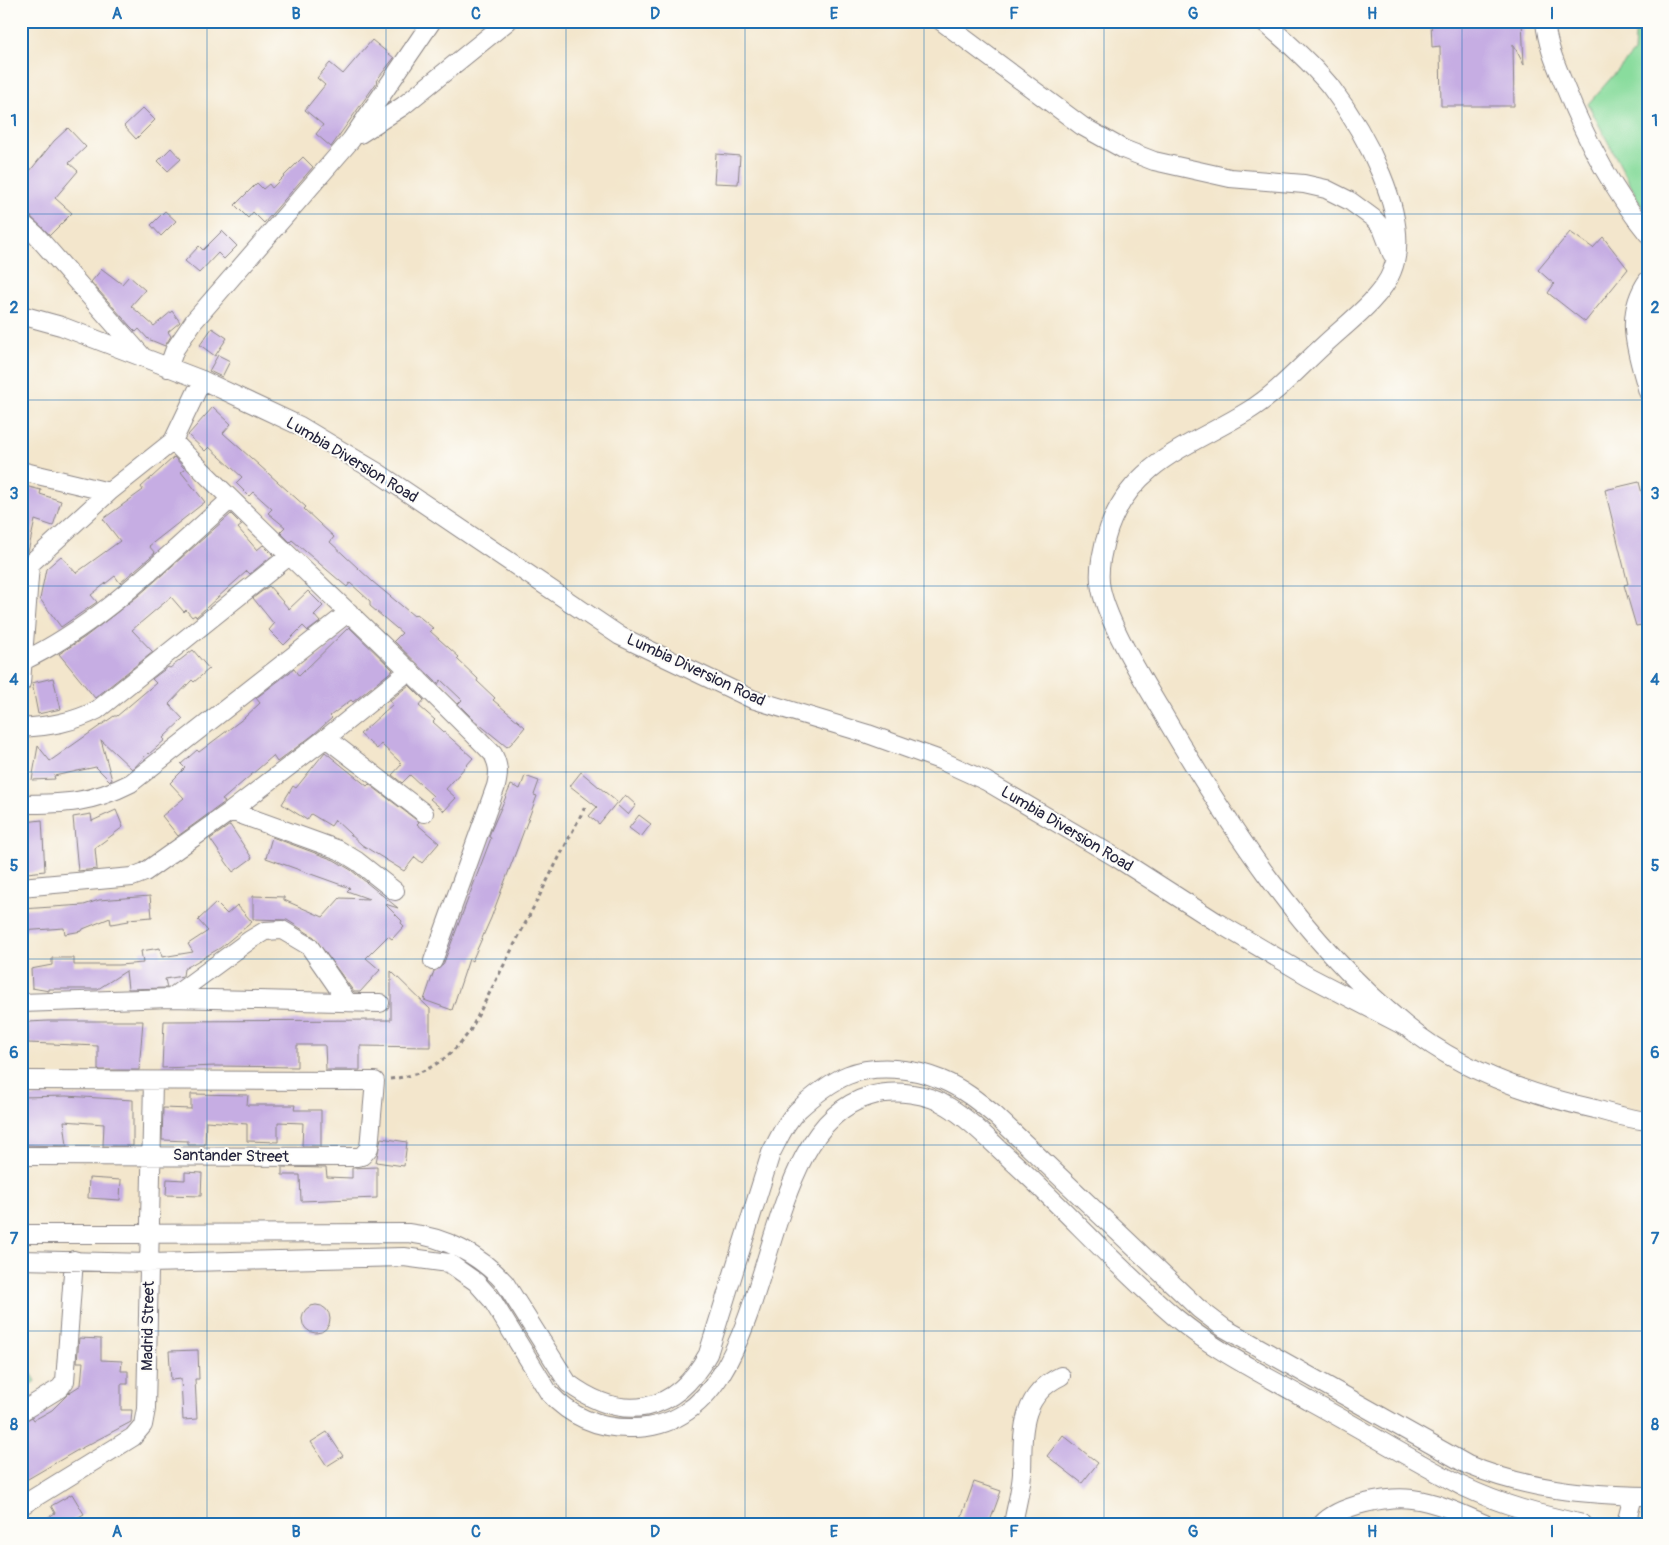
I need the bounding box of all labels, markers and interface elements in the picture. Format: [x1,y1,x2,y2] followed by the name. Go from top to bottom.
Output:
[112,4,123,24] text: A
[291,4,301,24] text: B
[471,4,481,24] text: C
[650,4,660,24] text: D
[830,4,839,24] text: E
[1009,4,1019,24] text: F
[1188,4,1199,24] text: G
[1367,4,1377,24] text: H
[1550,4,1554,24] text: I
[11,111,17,131] text: 1
[1652,111,1658,131] text: 1
[10,298,19,318] text: 2
[1651,298,1660,318] text: 2
[282,413,422,507] street label: Lumbia Diversion Road
[10,484,19,504] text: 3
[1651,484,1660,504] text: 3
[623,629,769,711] street label: Lumbia Diversion Road
[9,670,19,690] text: 4
[1650,670,1660,690] text: 4
[997,782,1137,876] street label: Lumbia Diversion Road
[10,856,19,876] text: 5
[1651,856,1660,876] text: 5
[9,1043,19,1063] text: 6
[1650,1043,1660,1063] text: 6
[173,1145,290,1167] street label: Santander Street
[10,1229,19,1249] text: 7
[1651,1229,1660,1249] text: 7
[137,1280,159,1371] street label: Madrid Street
[10,1415,18,1435] text: 8
[1651,1415,1659,1435] text: 8
[112,1522,123,1542] text: A
[291,1522,301,1542] text: B
[471,1522,481,1542] text: C
[650,1522,660,1542] text: D
[830,1522,839,1542] text: E
[1009,1522,1019,1542] text: F
[1188,1522,1199,1542] text: G
[1367,1522,1377,1542] text: H
[1550,1522,1554,1542] text: I

